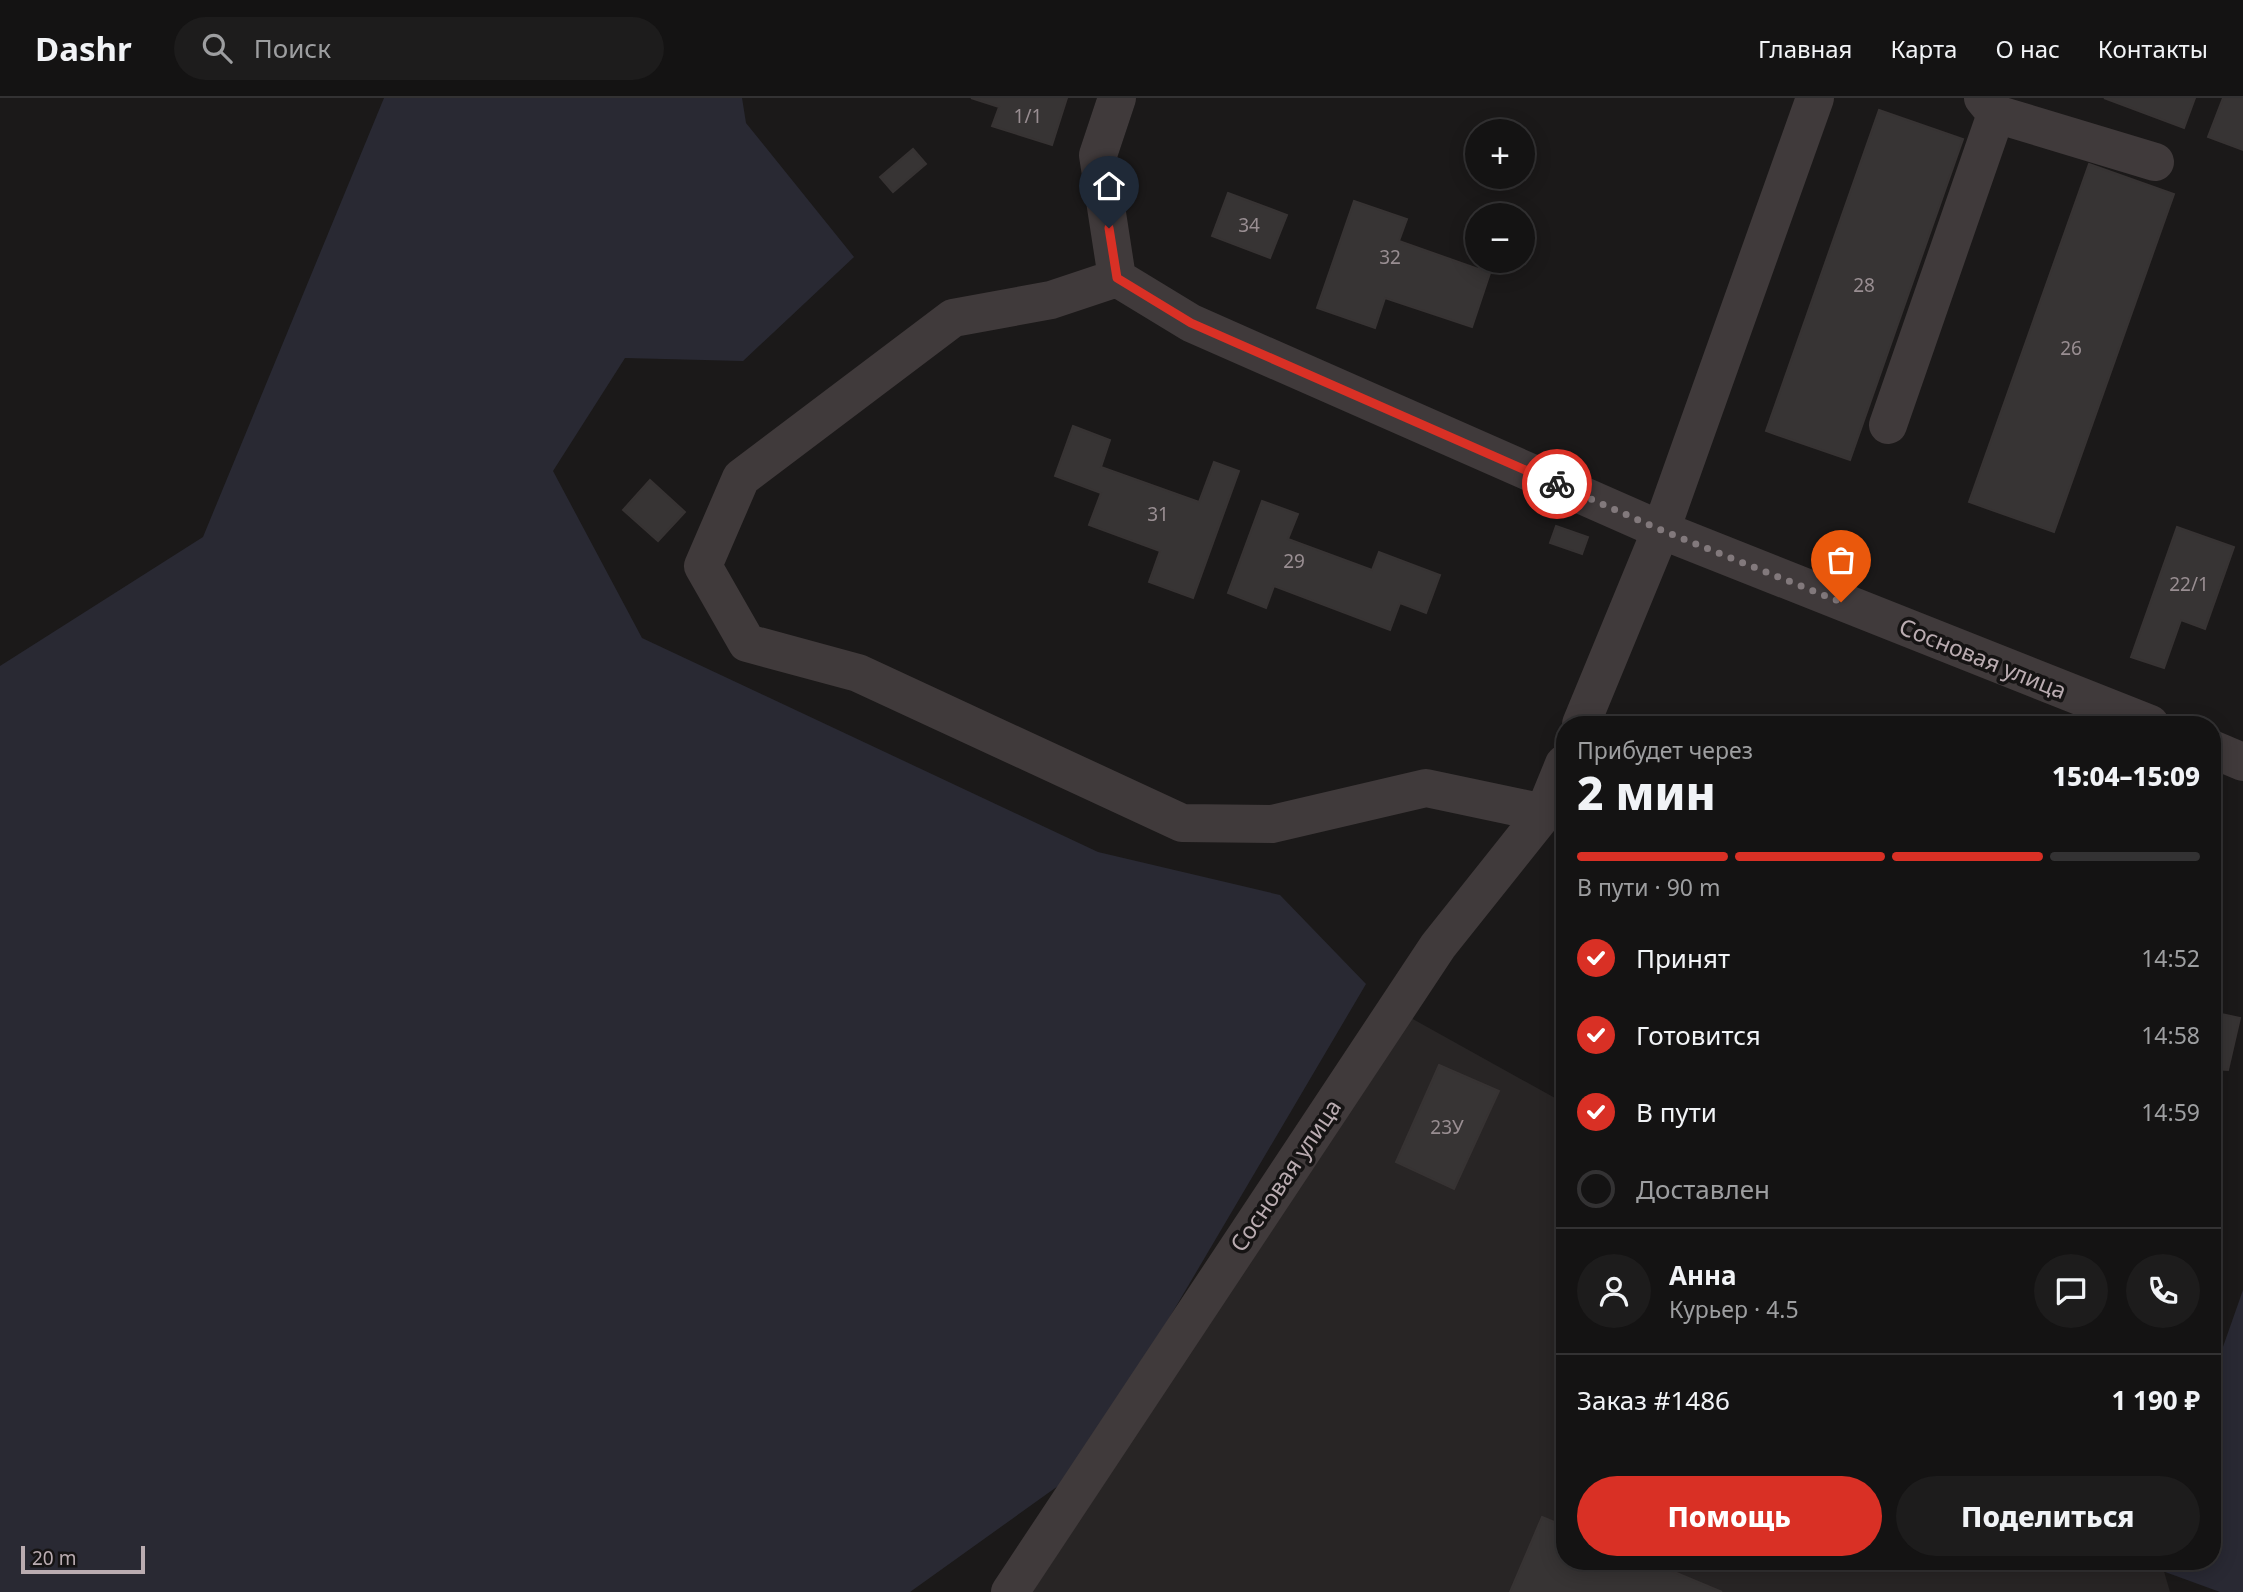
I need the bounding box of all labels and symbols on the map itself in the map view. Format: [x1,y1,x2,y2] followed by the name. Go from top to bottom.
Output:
[1014,103,1042,129] house number: 1/1
[1079,156,1139,228] pin
[1238,212,1260,238] house number: 34
[1379,244,1401,270] house number: 32
[1853,272,1875,298] house number: 28
[2060,335,2082,361] house number: 26
[1522,449,1592,519] courier
[1147,501,1169,527] house number: 31
[1811,530,1871,602] pin
[1283,548,1305,574] house number: 29
[2169,571,2209,597] house number: 22/1
[1895,610,2071,706] street label: Сосновая улица
[1222,1092,1348,1258] street label: Сосновая улица
[1430,1114,1464,1140] house number: 23У
[21,1543,145,1575] scale bar

